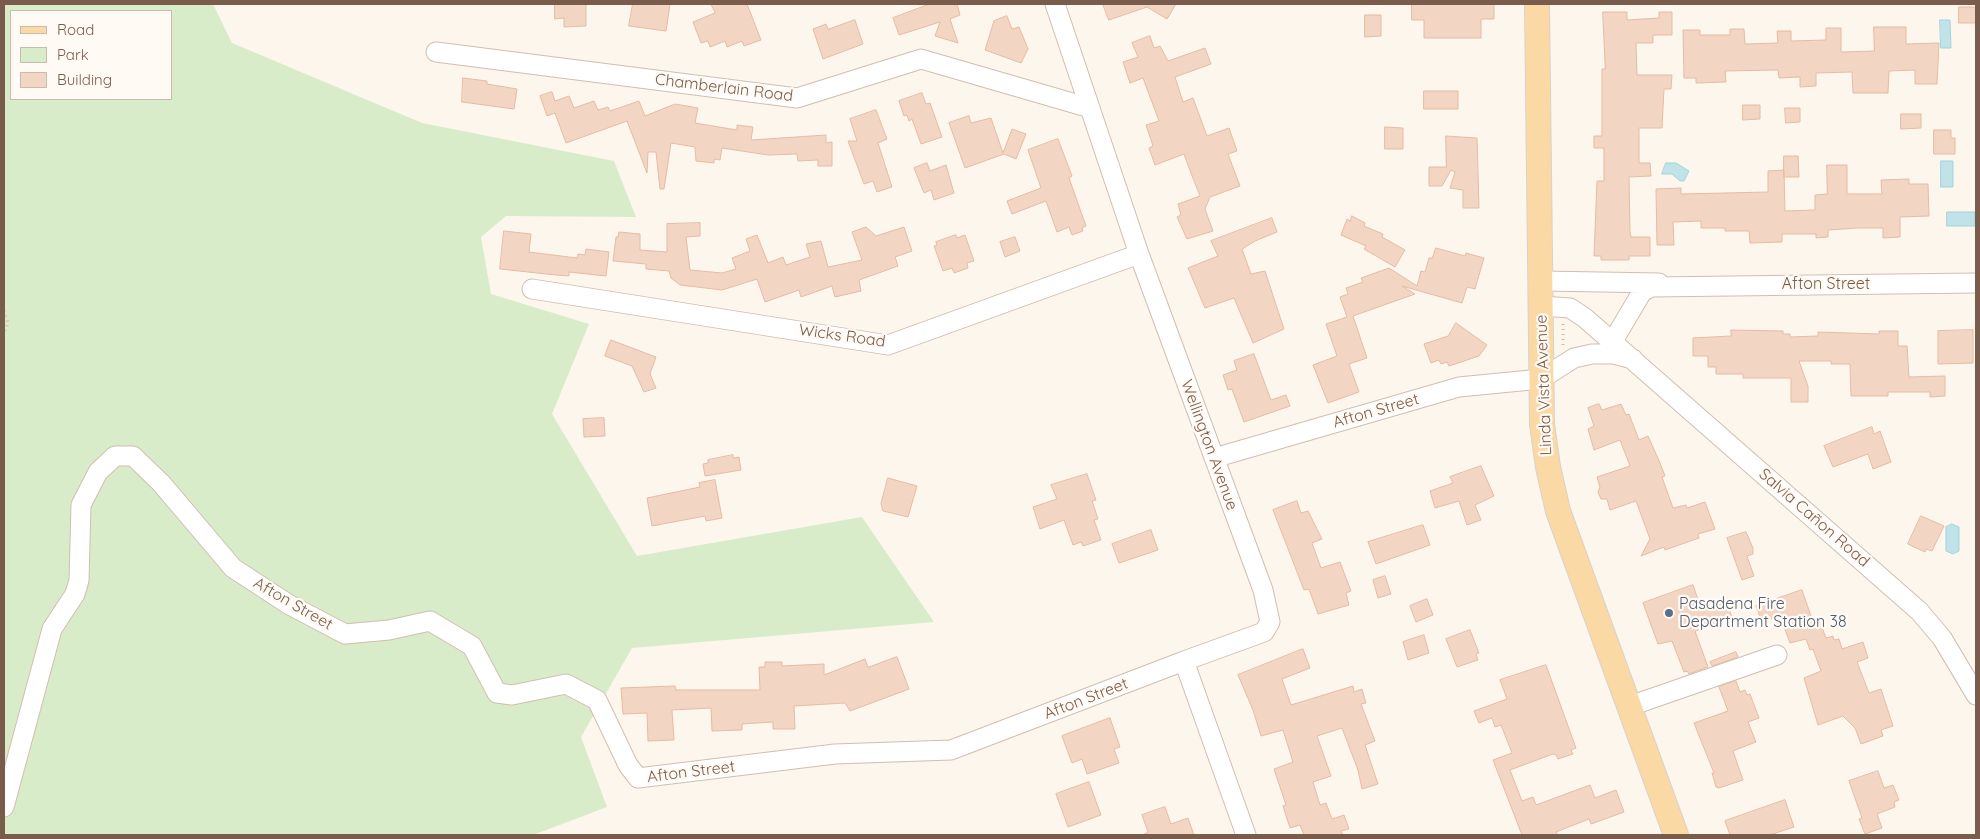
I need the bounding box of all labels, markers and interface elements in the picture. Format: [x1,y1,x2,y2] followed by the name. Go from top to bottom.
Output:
[10,10,172,100] legend
[57,20,94,39] text: Road
[57,45,89,64] text: Park
[57,70,112,89] text: Building
[654,70,794,106] street label: Chamberlain Road
[1782,274,1870,294] street label: Afton Street
[1532,314,1556,456] street label: Linda Vista Avenue
[797,320,887,352] street label: Wicks Road
[1176,377,1242,513] street label: Wellington Avenue
[1331,390,1421,432] street label: Afton Street
[1755,465,1873,571] street label: Salvia Cañon Road
[250,574,336,634] street label: Afton Street
[1679,594,1847,632] place label: Pasadena Fire Department Station 38
[1663,607,1675,619] marker: Pasadena Fire Department Station 38
[1041,674,1131,724] street label: Afton Street
[646,757,736,787] street label: Afton Street

